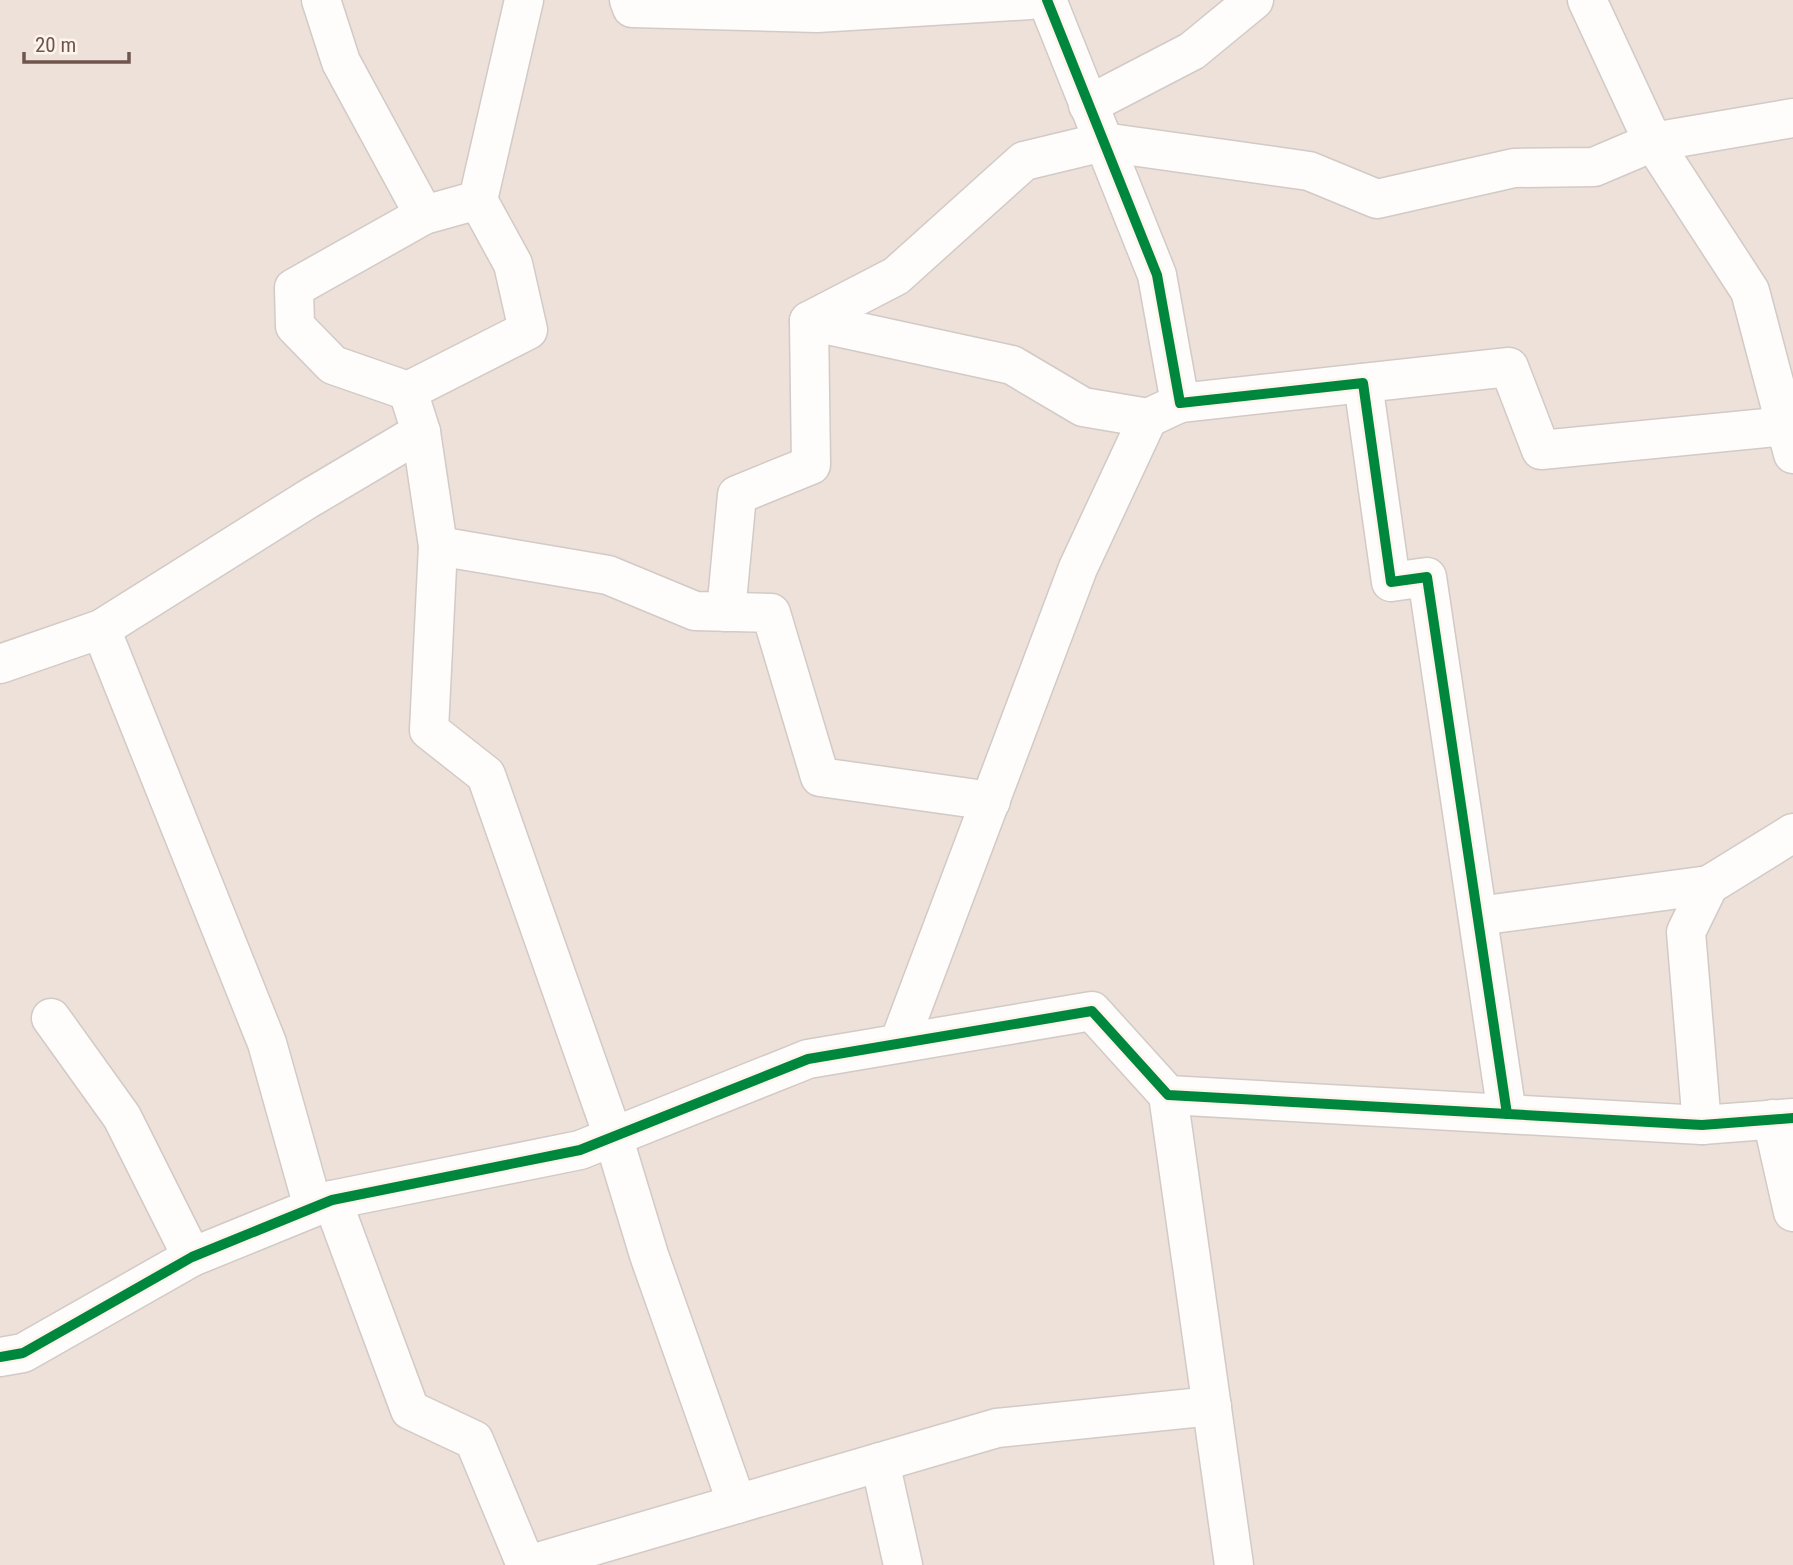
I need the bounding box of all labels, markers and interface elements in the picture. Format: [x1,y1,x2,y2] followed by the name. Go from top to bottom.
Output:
[24,21,130,65] scale bar
[35,33,76,57] text: 20 m

